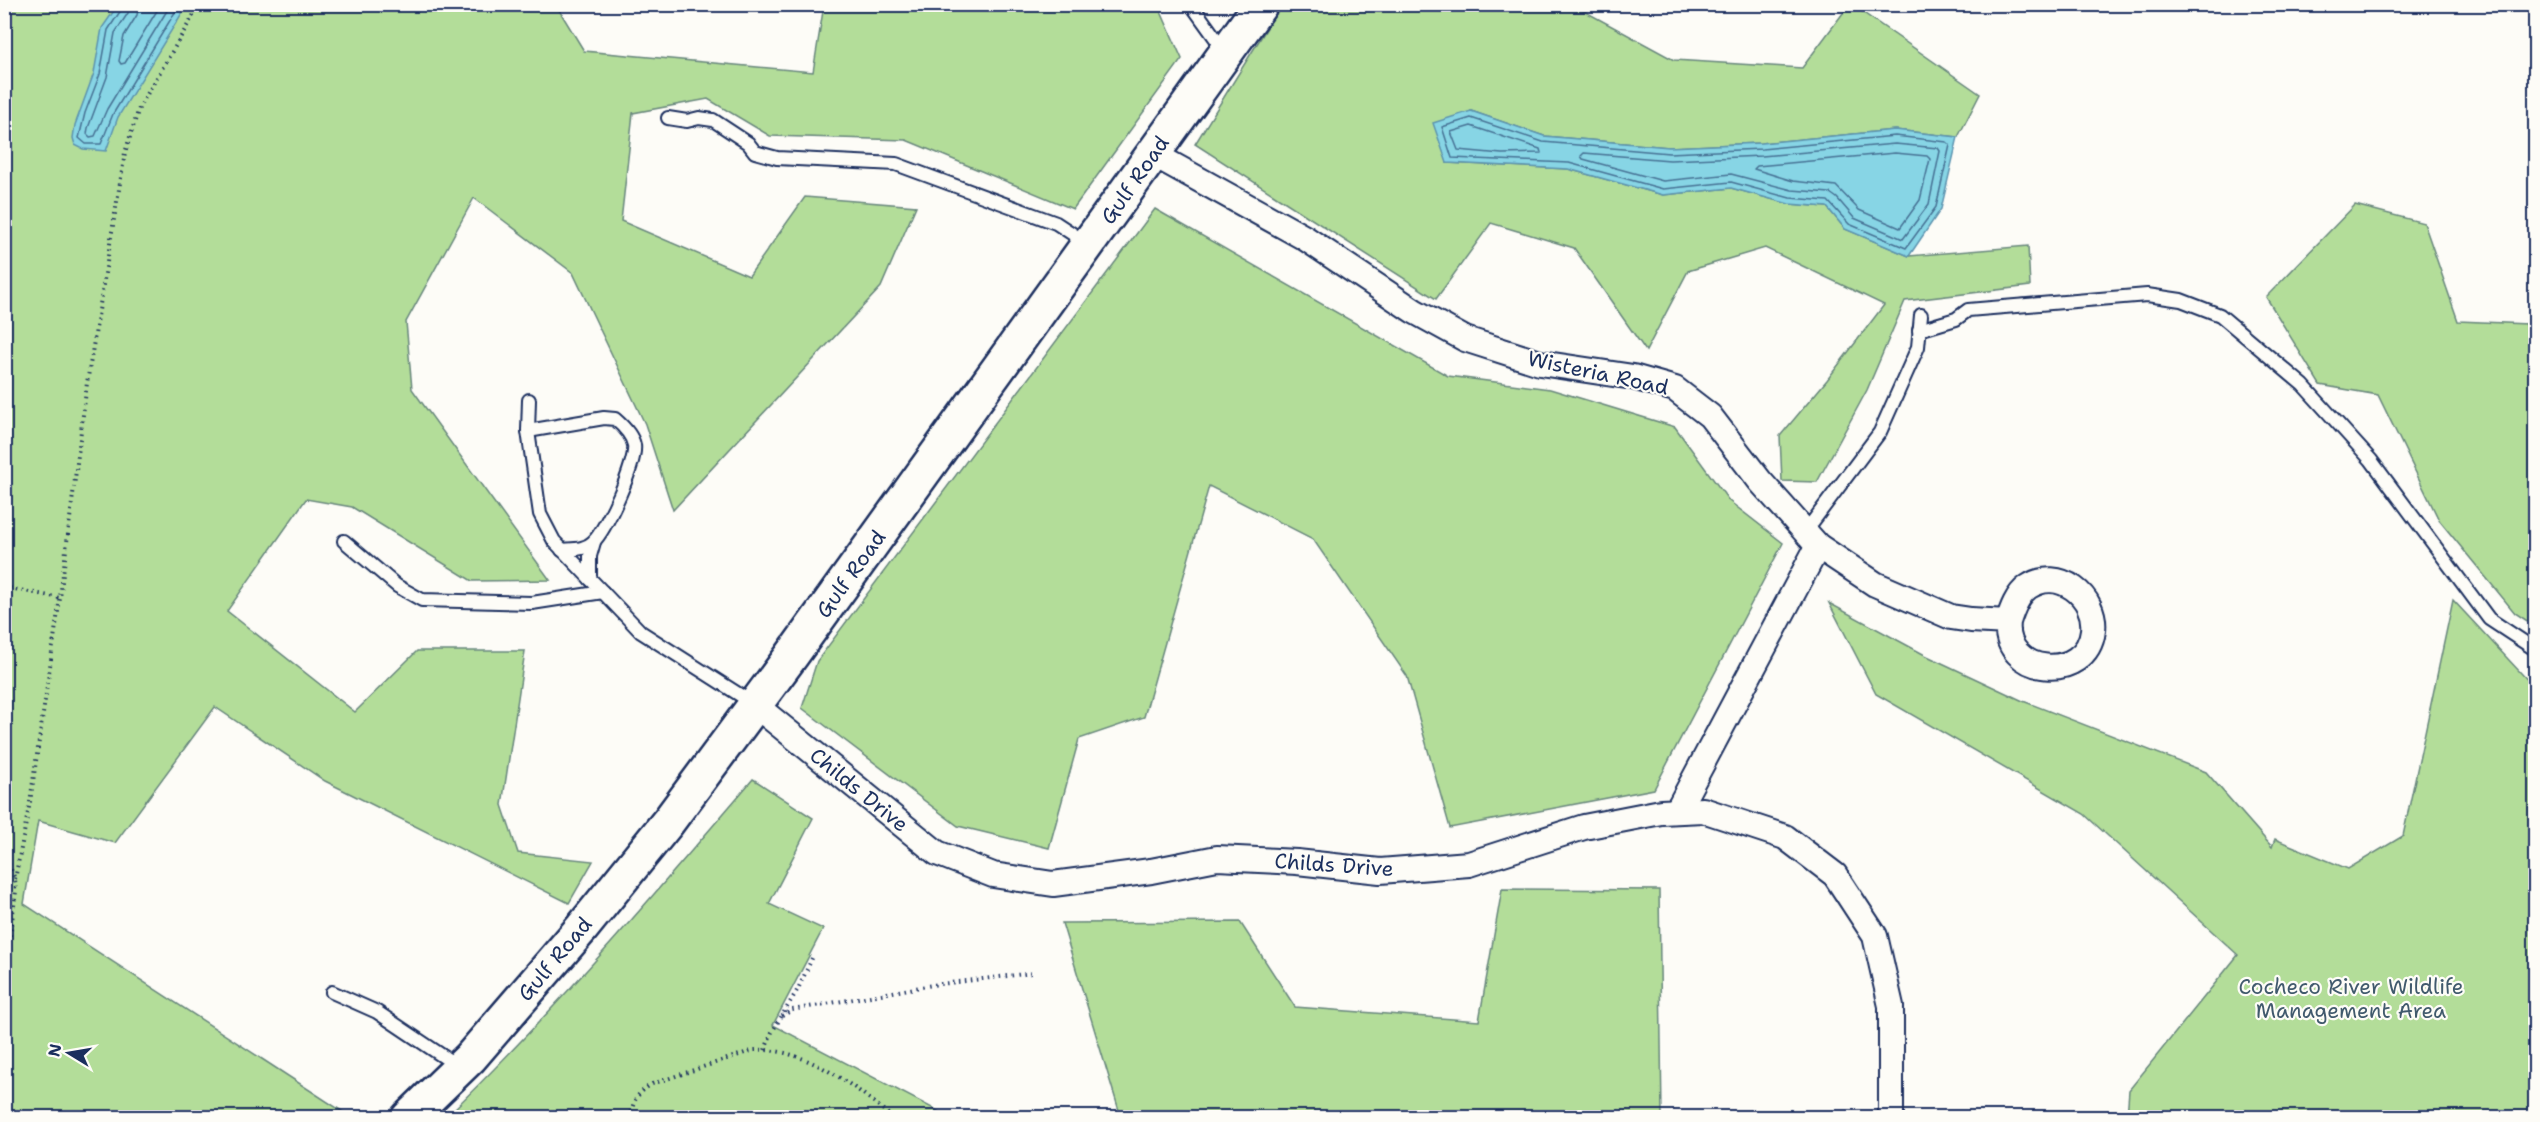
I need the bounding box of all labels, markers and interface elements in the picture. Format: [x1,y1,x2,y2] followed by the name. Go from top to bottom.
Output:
[1094,130,1176,230] street label: Gulf Road
[1525,344,1671,402] street label: Wisteria Road
[810,524,892,624] street label: Gulf Road
[804,742,914,838] street label: Childs Drive
[1273,847,1395,883] street label: Childs Drive
[511,911,599,1007] street label: Gulf Road
[2238,973,2464,1025] park label: Cocheco River Wildlife Management Area
[39,1023,99,1083] north arrow
[43,1042,66,1058] text: N

